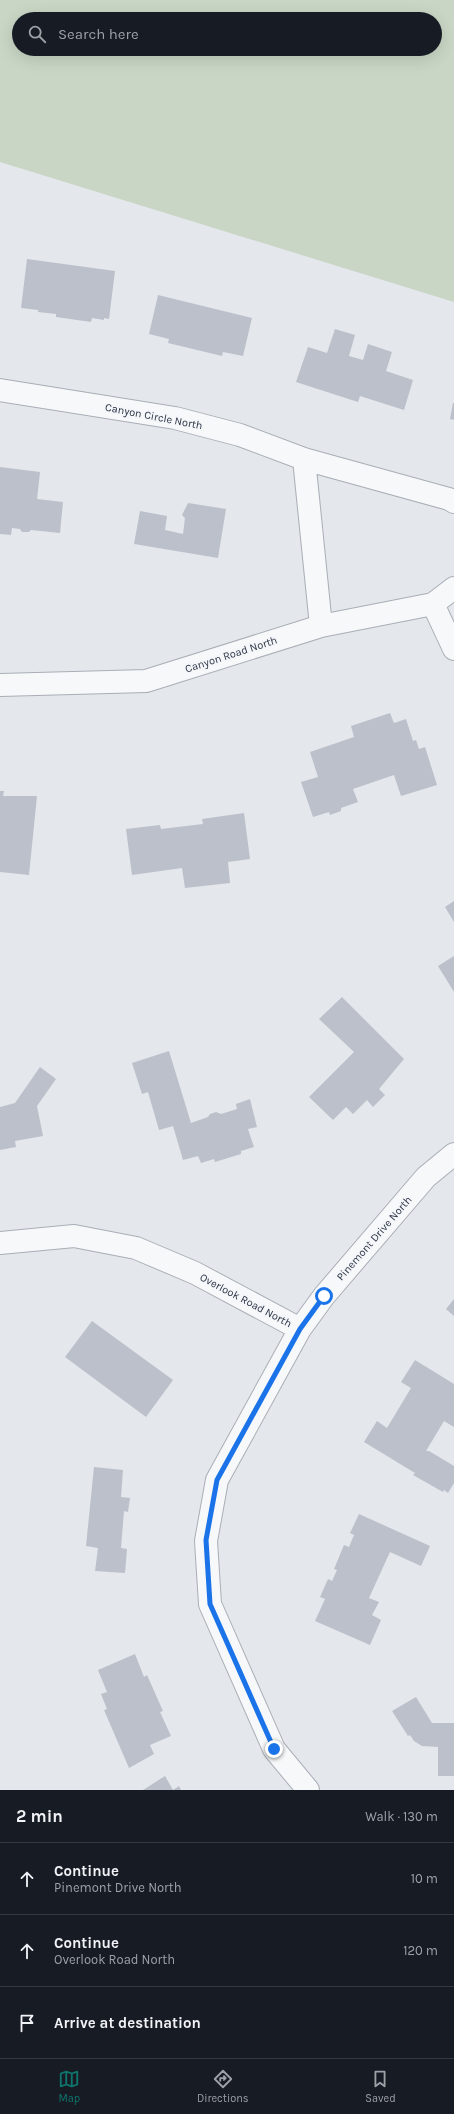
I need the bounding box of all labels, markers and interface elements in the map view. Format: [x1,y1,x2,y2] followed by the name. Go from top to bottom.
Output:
[12,12,442,56] search box
[26,23,48,45] icon: search
[58,25,139,43] text: Search here
[104,401,204,432] street label: Canyon Circle North
[183,633,279,675] street label: Canyon Road North
[334,1193,415,1283] street label: Pinemont Drive North
[198,1271,294,1330] street label: Overlook Road North
[315,1287,333,1305] route start
[265,1740,283,1758] route end
[16,1806,63,1826] text: 2 min
[365,1809,438,1824] text: Walk · 130 m
[54,1862,119,1880] text: Continue
[16,1868,38,1890] icon: ahead
[411,1871,438,1886] text: 10 m
[54,1880,182,1895] text: Pinemont Drive North
[54,1934,119,1952] text: Continue
[16,1940,38,1962] icon: ahead
[403,1943,438,1958] text: 120 m
[54,1952,175,1967] text: Overlook Road North
[16,2012,38,2034] icon: arrive
[54,2014,201,2032] text: Arrive at destination
[58,2068,80,2105] tab: Map
[197,2068,249,2105] tab: Directions
[365,2068,396,2105] tab: Saved

